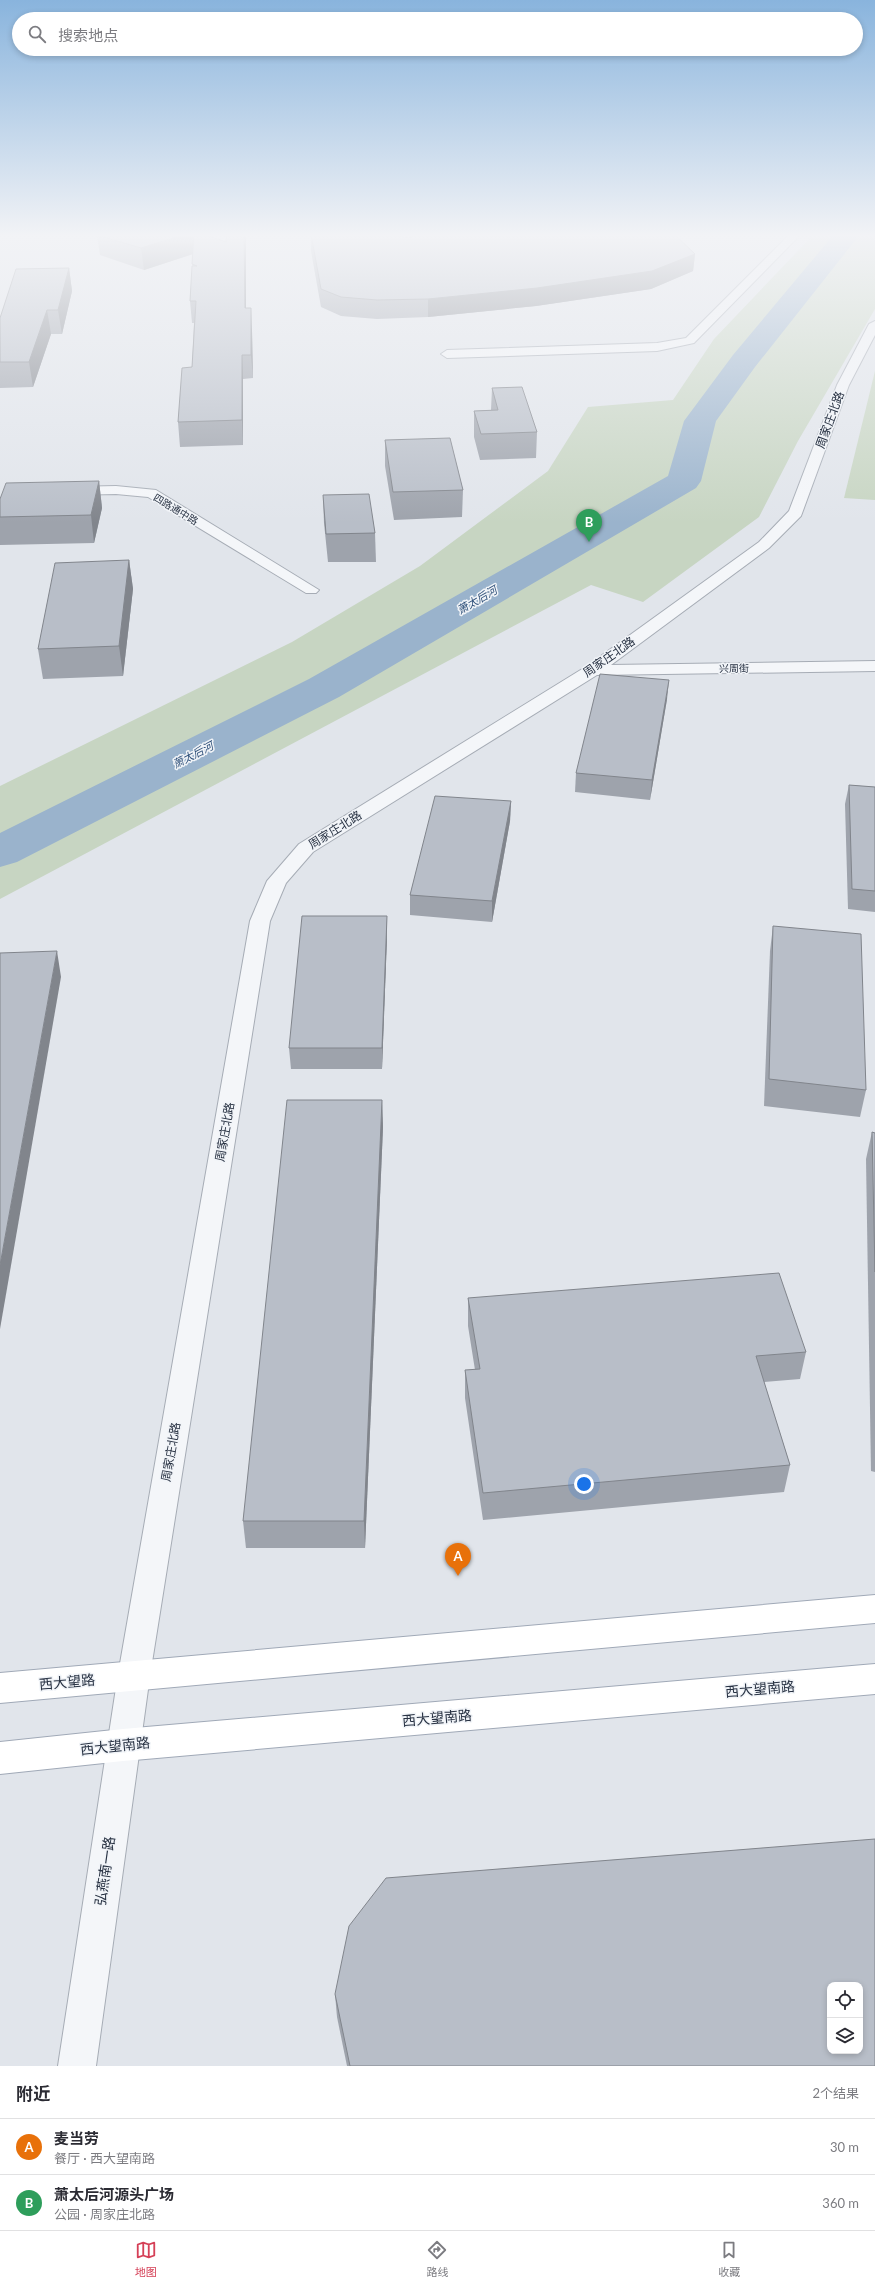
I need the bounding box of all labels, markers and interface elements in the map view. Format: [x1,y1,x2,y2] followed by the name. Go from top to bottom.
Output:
[12,12,863,56] search box
[26,23,48,45] icon: search
[58,26,118,44] text: 搜索地点
[812,389,847,451] street label: 周家庄北路
[151,491,201,527] street label: 四路通中路
[576,509,602,542] pin: B
[454,582,501,616] water label: 萧太后河
[580,633,638,680] street label: 周家庄北路
[719,662,749,674] street label: 兴周街
[170,738,217,770] water label: 萧太后河
[305,807,364,852] street label: 周家庄北路
[212,1101,237,1163] street label: 周家庄北路
[158,1421,183,1483] street label: 周家庄北路
[574,1474,594,1494] your location
[445,1543,471,1576] pin: A
[38,1671,96,1692] street label: 西大望路
[724,1677,796,1700] street label: 西大望南路
[401,1706,473,1729] street label: 西大望南路
[79,1733,151,1758] street label: 西大望南路
[91,1835,118,1907] street label: 弘燕南一路
[827,1982,863,2054] map controls
[827,1982,863,2018] button: locate
[827,2018,863,2054] button: layers
[16,2083,50,2104] text: 附近
[812,2085,859,2101] text: 2个结果
[54,2129,99,2147] text: 麦当劳
[24,2139,34,2155] text: A
[830,2139,859,2155] text: 30 m
[54,2150,155,2166] text: 餐厅 · 西大望南路
[54,2185,174,2203] text: 萧太后河源头广场
[25,2195,33,2211] text: B
[822,2195,859,2211] text: 360 m
[54,2206,155,2222] text: 公园 · 周家庄北路
[135,2239,157,2279] tab: 地图
[426,2239,448,2279] tab: 路线
[718,2239,740,2279] tab: 收藏

